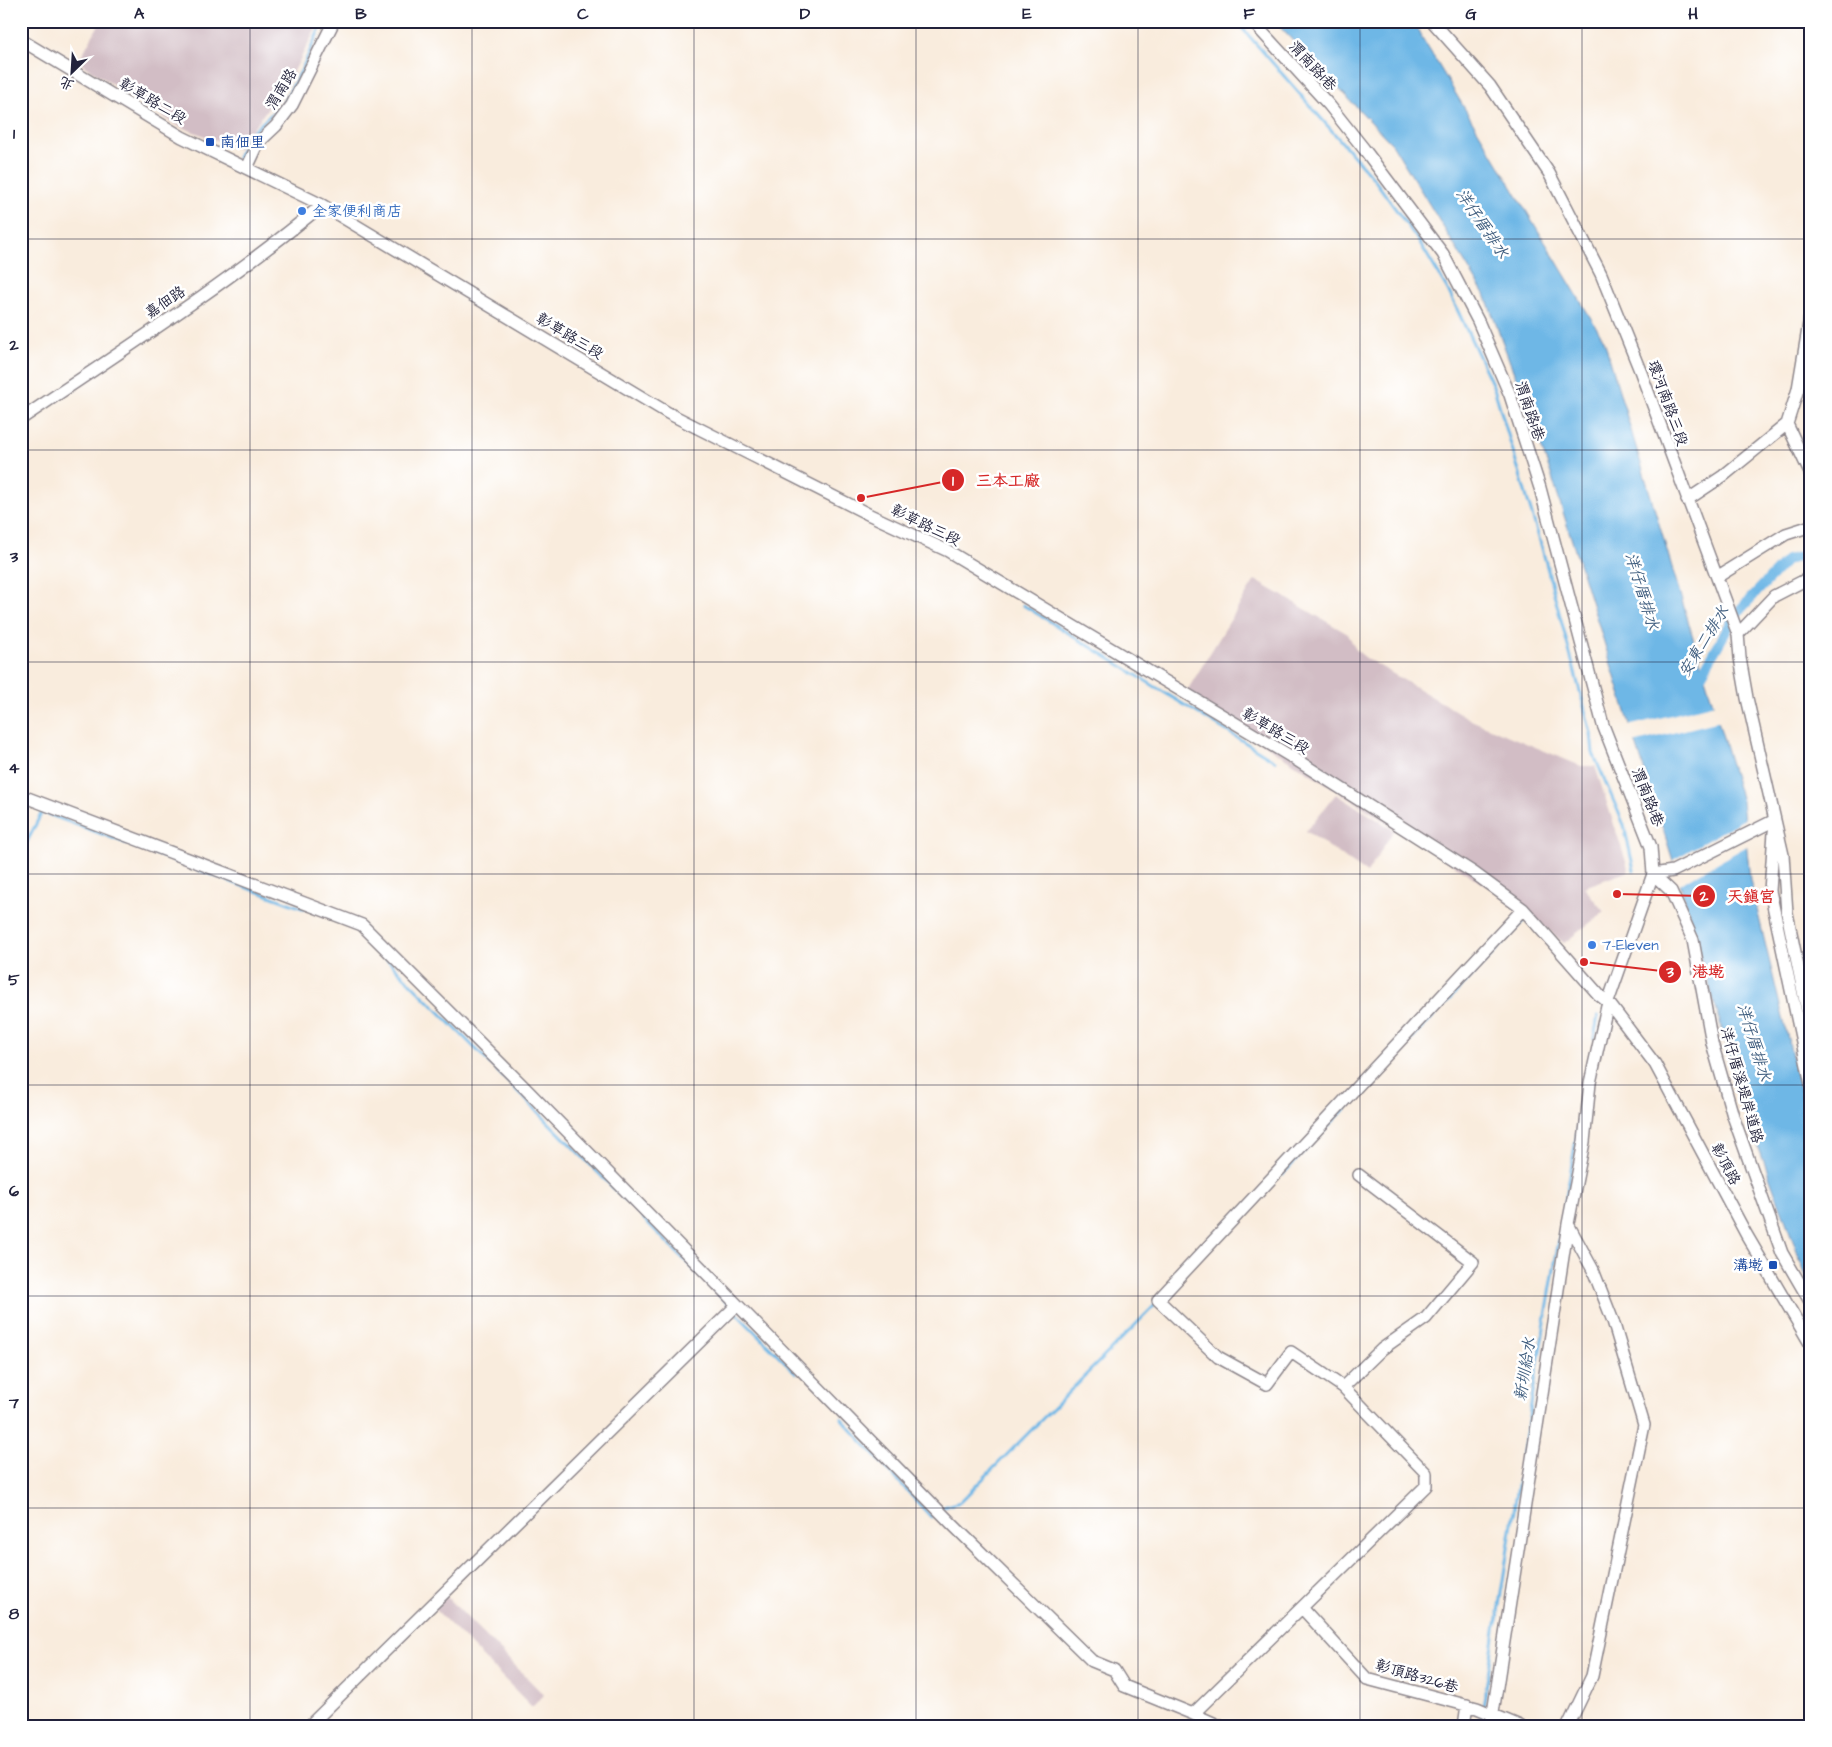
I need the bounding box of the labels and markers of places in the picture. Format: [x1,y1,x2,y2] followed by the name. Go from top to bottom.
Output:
[220,132,265,153] place label: 南佃里
[204,136,216,148] marker: 南佃里
[312,201,402,222] place label: 全家便利商店
[296,205,308,217] marker: 全家便利商店
[941,465,1050,496] callout: 三本工廠
[1692,881,1785,912] callout: 天鎮宮
[1602,935,1659,956] place label: 7-Eleven
[1586,939,1598,951] marker: 7-Eleven
[1657,956,1734,987] callout: 港墘
[1733,1255,1763,1276] place label: 溝墘
[1767,1259,1779,1271] marker: 溝墘

